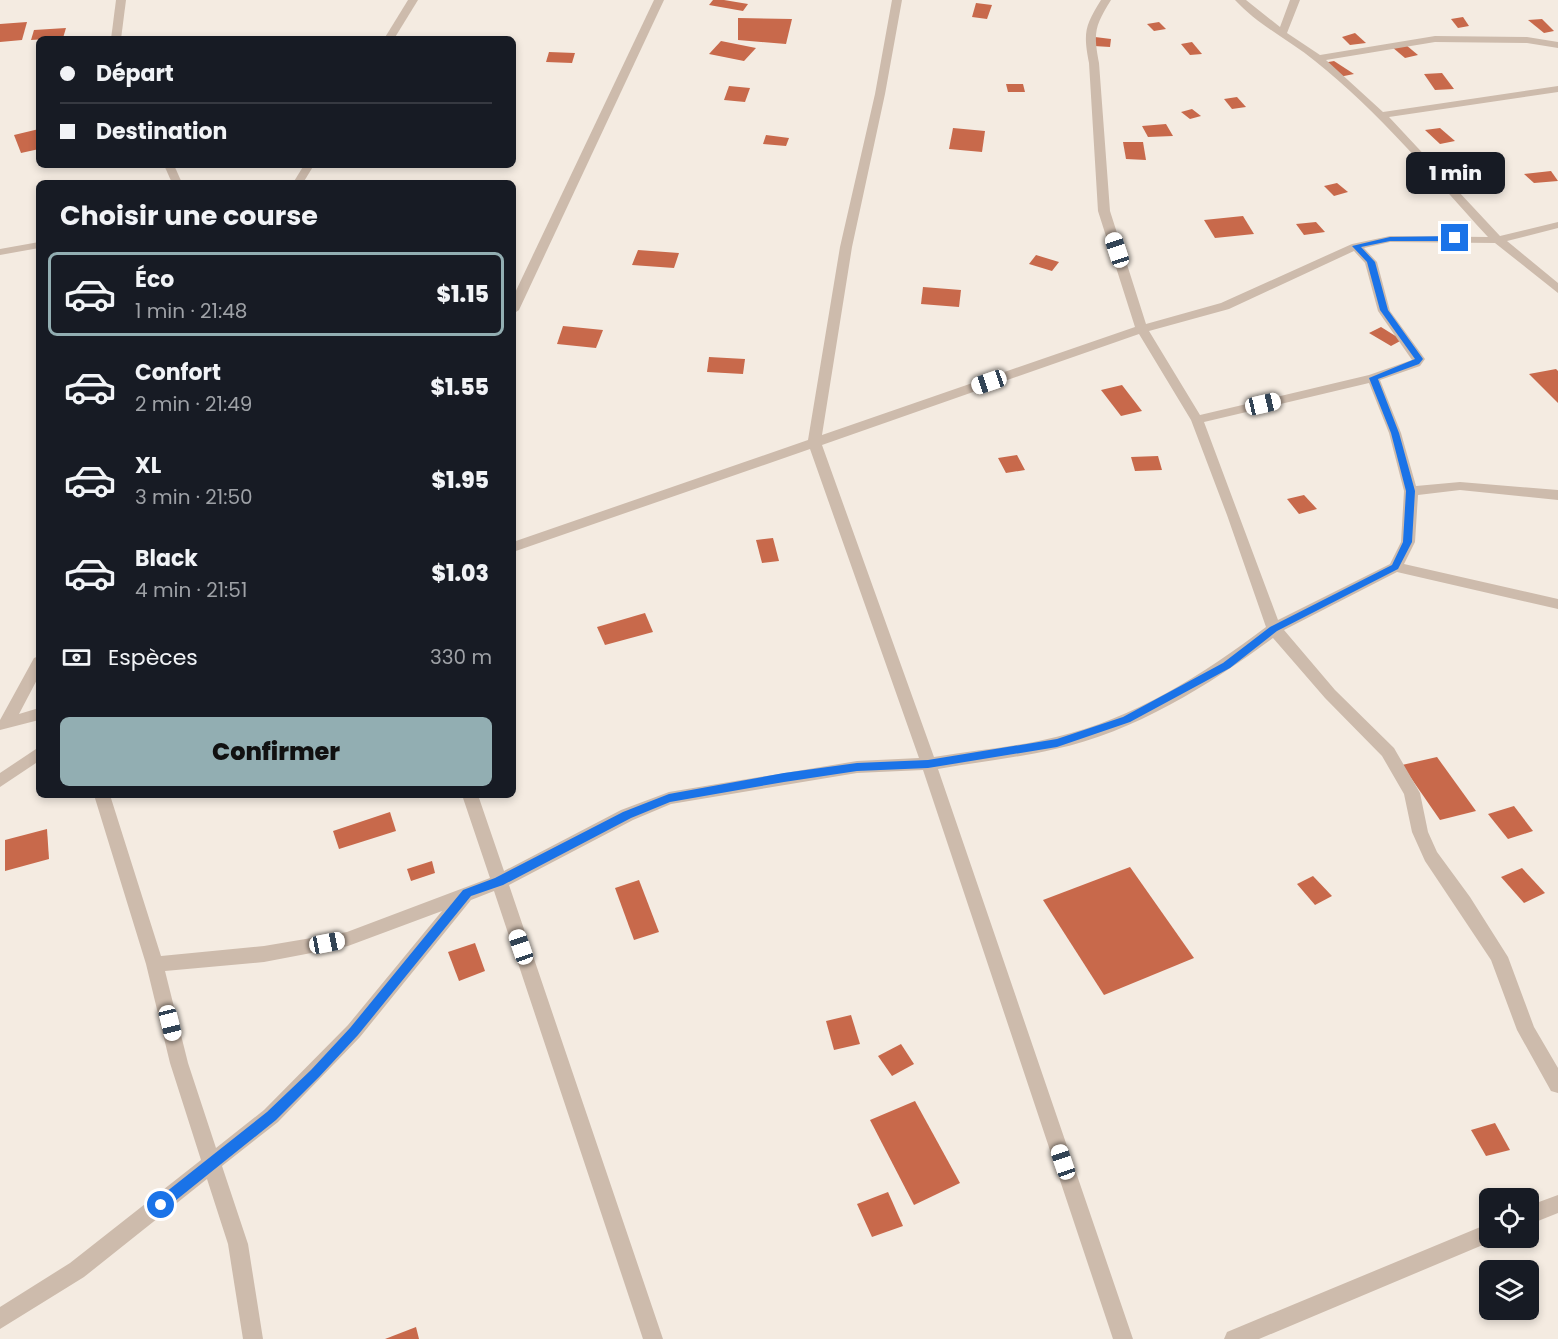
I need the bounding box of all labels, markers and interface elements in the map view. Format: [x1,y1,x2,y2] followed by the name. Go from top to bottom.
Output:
[96,58,174,89] text: Départ
[96,116,227,147] text: Destination
[1406,151,1504,193] callout: 1 min
[1429,159,1482,187] text: 1 min
[60,197,318,234] text: Choisir une course
[1441,224,1468,251] route end
[1103,230,1131,270] car
[135,264,174,295] text: Éco
[63,267,117,321] icon: car
[436,279,489,310] text: $1.15
[135,297,247,325] text: 1 min · 21:48
[135,357,221,388] text: Confort
[63,360,117,414] icon: car
[969,368,1009,396] car
[431,372,489,403] text: $1.55
[135,390,252,418] text: 2 min · 21:49
[1243,391,1283,417] car
[135,450,161,481] text: XL
[63,453,117,507] icon: car
[432,465,489,496] text: $1.95
[135,483,253,511] text: 3 min · 21:50
[135,543,198,574] text: Black
[63,546,117,600] icon: car
[431,558,489,589] text: $1.03
[135,576,247,604] text: 4 min · 21:51
[60,641,93,674] icon: cash
[108,642,198,673] text: Espèces
[430,643,492,671] text: 330 m
[60,717,492,786] button: Confirmer
[507,927,535,967] car
[308,931,346,955] car
[157,1003,183,1043] car
[1049,1142,1077,1182] car
[1479,1188,1539,1320] map controls
[1479,1188,1539,1248] button: locate
[147,1191,174,1218] route start
[1479,1260,1539,1320] button: layers

